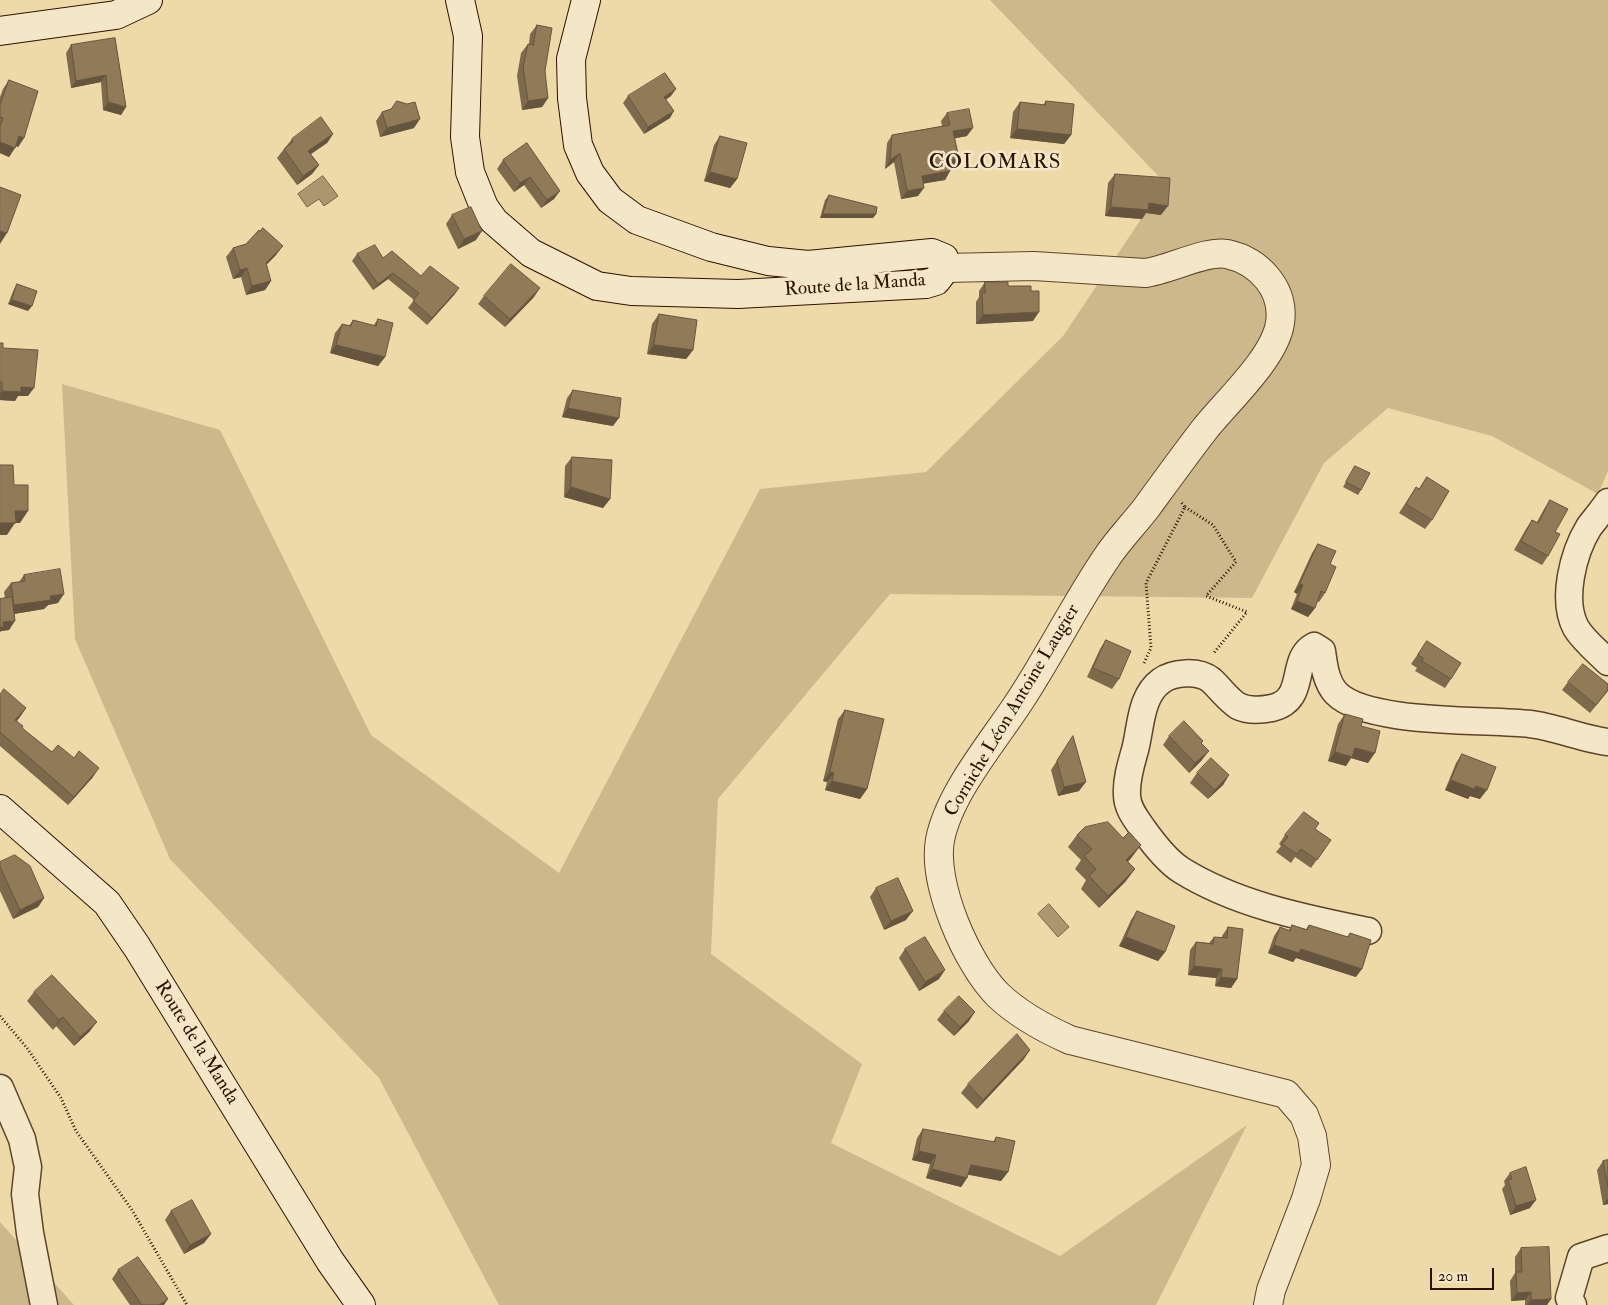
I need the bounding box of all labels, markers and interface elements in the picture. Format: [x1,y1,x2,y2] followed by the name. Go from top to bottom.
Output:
[928,150,1062,176] district label: COLOMARS
[784,270,926,302] street label: Route de la Manda
[940,601,1086,821] street label: Corniche Léon Antoine Laugier
[149,977,243,1109] street label: Route de la Manda
[1433,1258,1497,1290] scale bar
[1438,1267,1468,1286] text: 20 m

